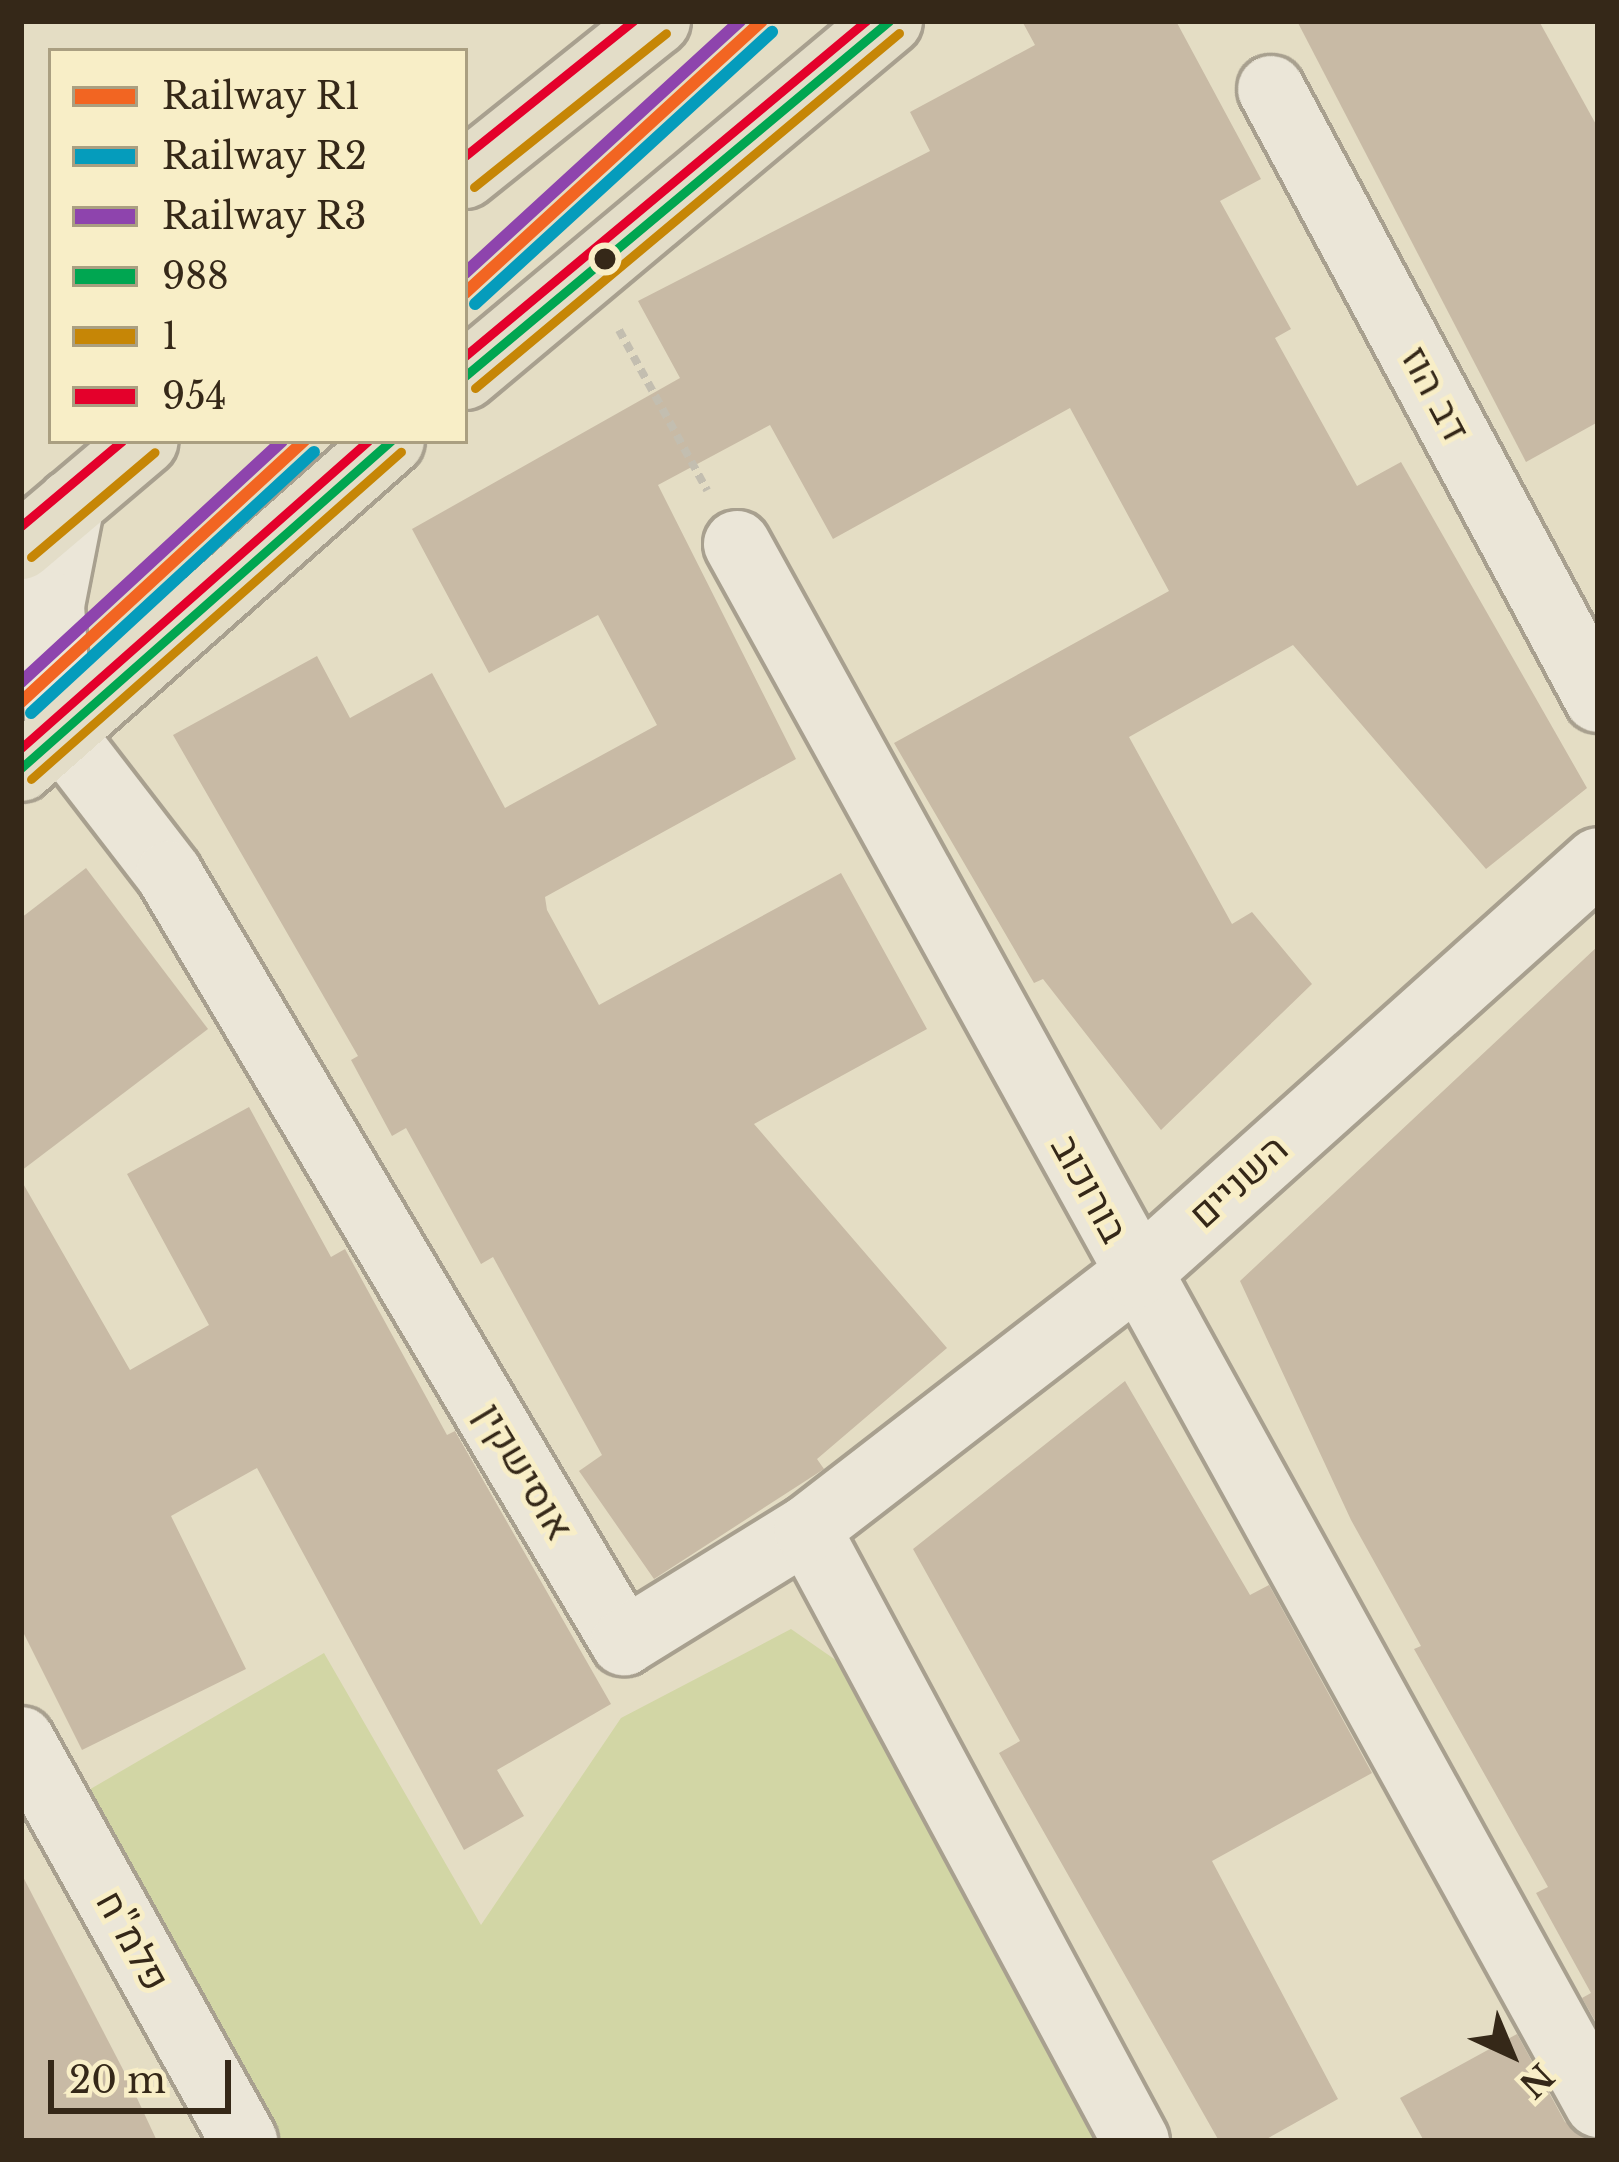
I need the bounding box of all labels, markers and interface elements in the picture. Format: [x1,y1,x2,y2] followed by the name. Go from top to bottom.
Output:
[48,48,468,444] legend
[162,74,360,119] text: Railway R1
[162,134,367,179] text: Railway R2
[162,194,366,239] text: Railway R3
[594,248,616,270] unlabelled marker
[162,254,229,299] text: 988
[162,314,178,359] text: 1
[1391,339,1479,449] street label: דב הוז
[162,374,227,419] text: 954
[1180,1126,1298,1238] street label: השניים
[1040,1127,1138,1251] street label: בורוכוב
[465,1395,583,1549] street label: אוסישקין
[86,1883,178,1999] street label: פלמ"ח
[1451,1994,1571,2114] north arrow
[54,2036,237,2110] scale bar
[1511,2055,1562,2106] text: N
[69,2058,166,2103] text: 20 m

